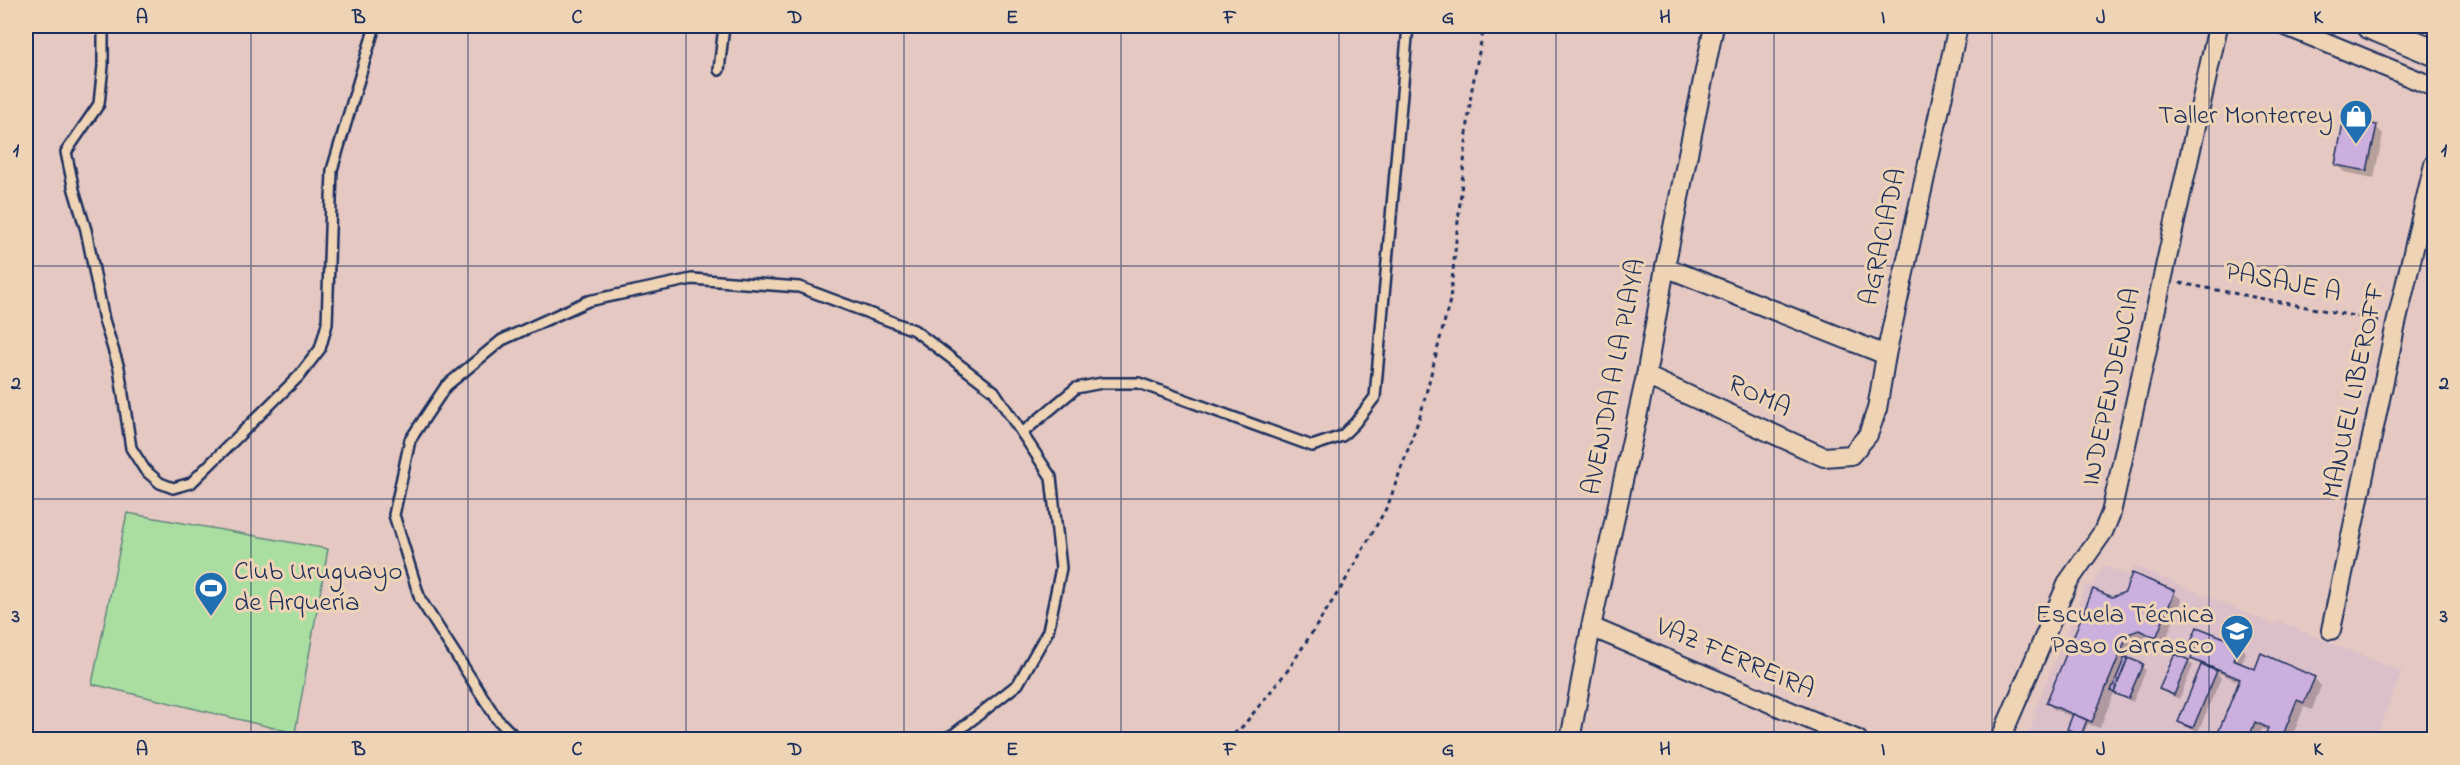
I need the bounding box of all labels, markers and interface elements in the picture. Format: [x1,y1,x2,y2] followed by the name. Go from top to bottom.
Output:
[136,4,148,33] text: A
[351,4,366,33] text: B
[572,4,583,33] text: C
[787,4,802,33] text: D
[1006,4,1018,33] text: E
[1223,4,1237,33] text: F
[1442,4,1455,33] text: G
[1659,4,1671,33] text: H
[1881,4,1886,33] text: I
[2096,4,2106,33] text: J
[2313,4,2324,33] text: K
[2158,97,2333,136] place label: Taller Monterrey
[2338,98,2374,145] shop icon: Taller Monterrey
[13,137,20,166] text: 1
[2441,137,2448,166] text: 1
[1850,165,1918,309] street label: AGRACIADA
[2222,253,2344,313] street label: PASAJE A
[1573,256,1657,498] street label: AVENIDA A LA PLAYA
[2313,280,2397,502] street label: MANUEL LIBEROFF
[2072,284,2152,490] street label: INDEPENDENCIA
[1721,365,1797,429] street label: ROMA
[10,370,21,399] text: 2
[2438,370,2449,399] text: 2
[234,553,402,623] place label: Club Uruguayo de Arquería
[193,570,229,617] sports icon: Club Uruguayo de Arquería
[2035,596,2214,666] place label: Escuela Técnica Paso Carrasco
[11,603,20,632] text: 3
[2439,603,2448,632] text: 3
[1648,608,1821,710] street label: VAZ FERREIRA
[2219,613,2255,660] school or university icon: Escuela Técnica Paso Carrasco
[136,736,148,765] text: A
[351,736,366,765] text: B
[572,736,583,765] text: C
[787,736,802,765] text: D
[1006,736,1018,765] text: E
[1223,736,1237,765] text: F
[1442,736,1455,765] text: G
[1659,736,1671,765] text: H
[1881,736,1886,765] text: I
[2096,736,2106,765] text: J
[2313,736,2324,765] text: K

